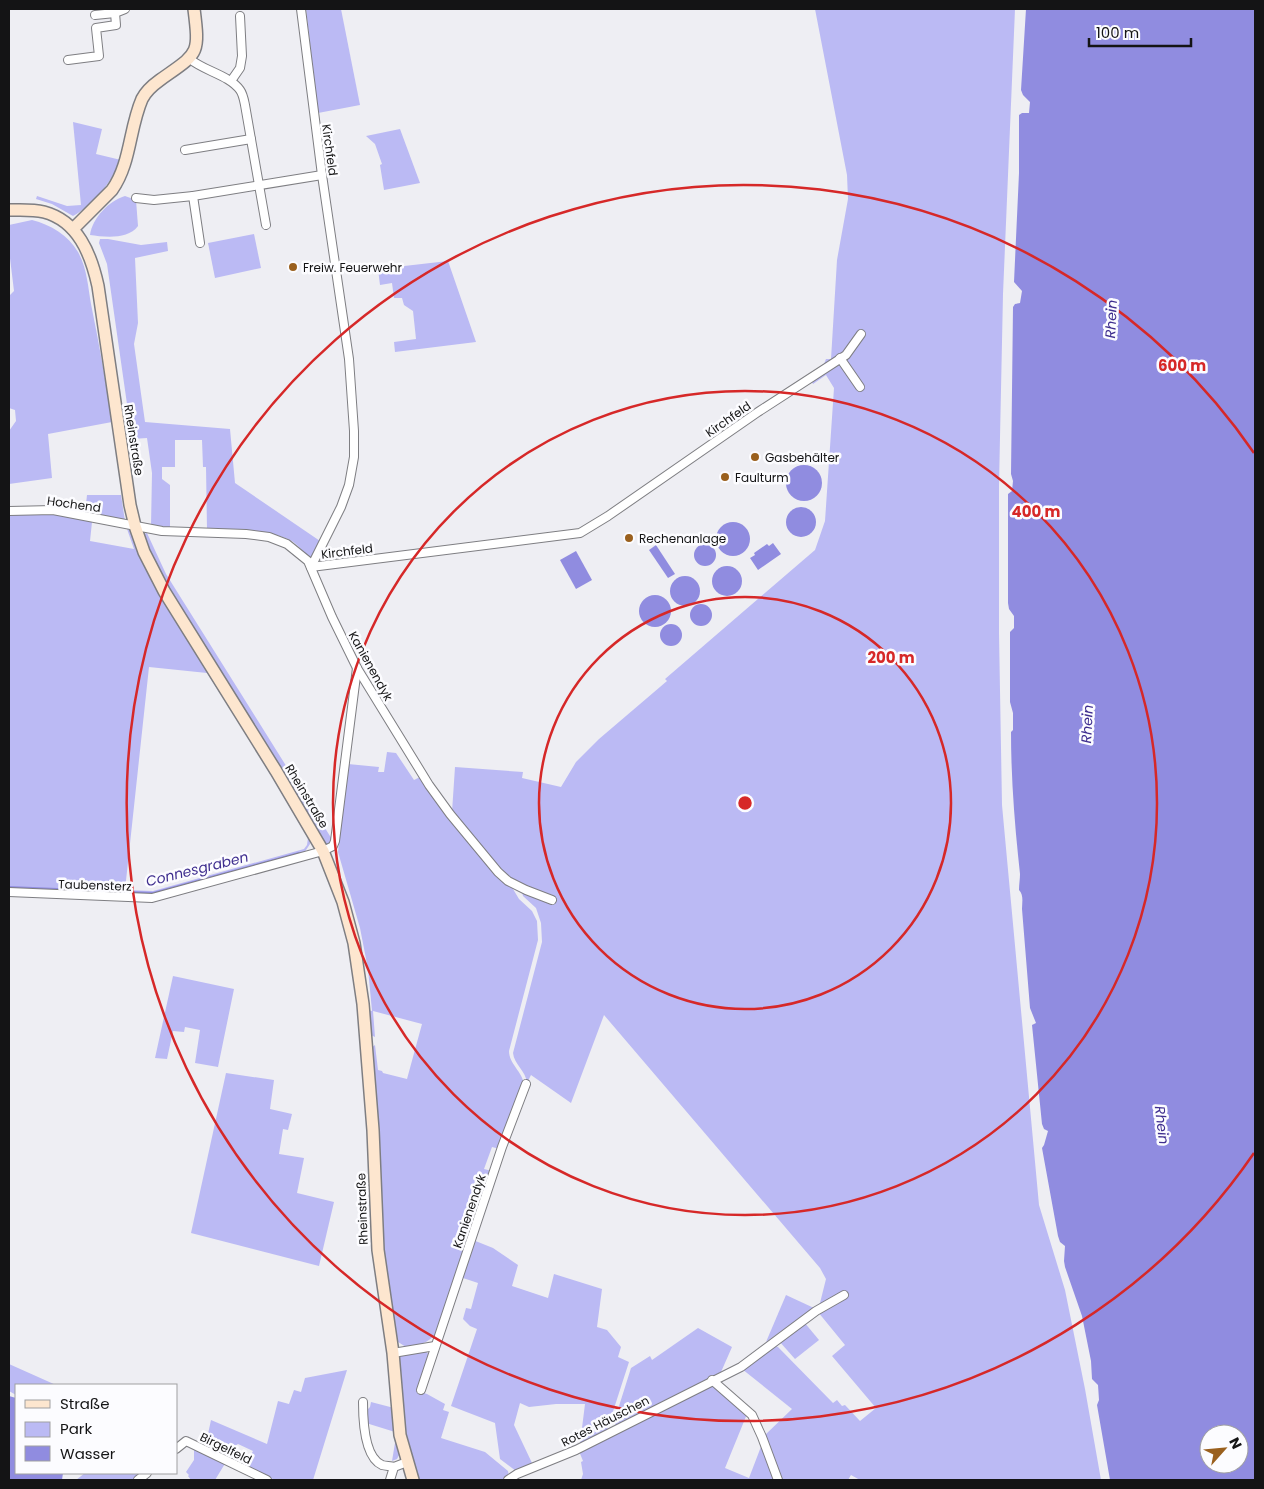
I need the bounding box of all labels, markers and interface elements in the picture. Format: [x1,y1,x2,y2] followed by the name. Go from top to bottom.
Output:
[1089,15,1192,47] scale bar
[1096,22,1139,43] text: 100 m
[318,123,342,177] street label: Kirchfeld
[303,259,403,276] place label: Freiw. Feuerwehr
[287,261,299,273] marker: Freiw. Feuerwehr
[1100,299,1122,339] water label: Rhein
[1158,355,1206,376] text: 600 m
[702,397,754,441] street label: Kirchfeld
[120,403,148,477] street label: Rheinstraße
[765,449,840,466] place label: Gasbehälter
[749,451,761,463] marker: Gasbehälter
[735,469,789,486] place label: Faulturm
[719,471,731,483] marker: Faulturm
[46,492,102,516] street label: Hochend
[1012,501,1061,522] text: 400 m
[639,530,726,547] place label: Rechenanlage
[623,532,635,544] marker: Rechenanlage
[320,539,374,563] street label: Kirchfeld
[345,628,398,705] street label: Kanienendyk
[867,647,915,668] text: 200 m
[1076,704,1098,744] water label: Rhein
[281,761,333,831] street label: Rheinstraße
[736,794,754,812] centre of rings
[144,847,250,891] water label: Connesgraben
[58,875,132,895] street label: Taubensterz
[1150,1105,1174,1145] water label: Rhein
[448,1171,490,1250] street label: Kanienendyk
[352,1173,372,1245] street label: Rheinstraße
[15,1384,178,1474] legend
[558,1391,652,1451] street label: Rotes Häuschen
[60,1393,110,1414] text: Straße
[60,1418,92,1439] text: Park
[1199,1424,1249,1474] north arrow
[197,1428,255,1468] street label: Birgelfeld
[1224,1434,1247,1452] text: N
[60,1443,116,1464] text: Wasser

